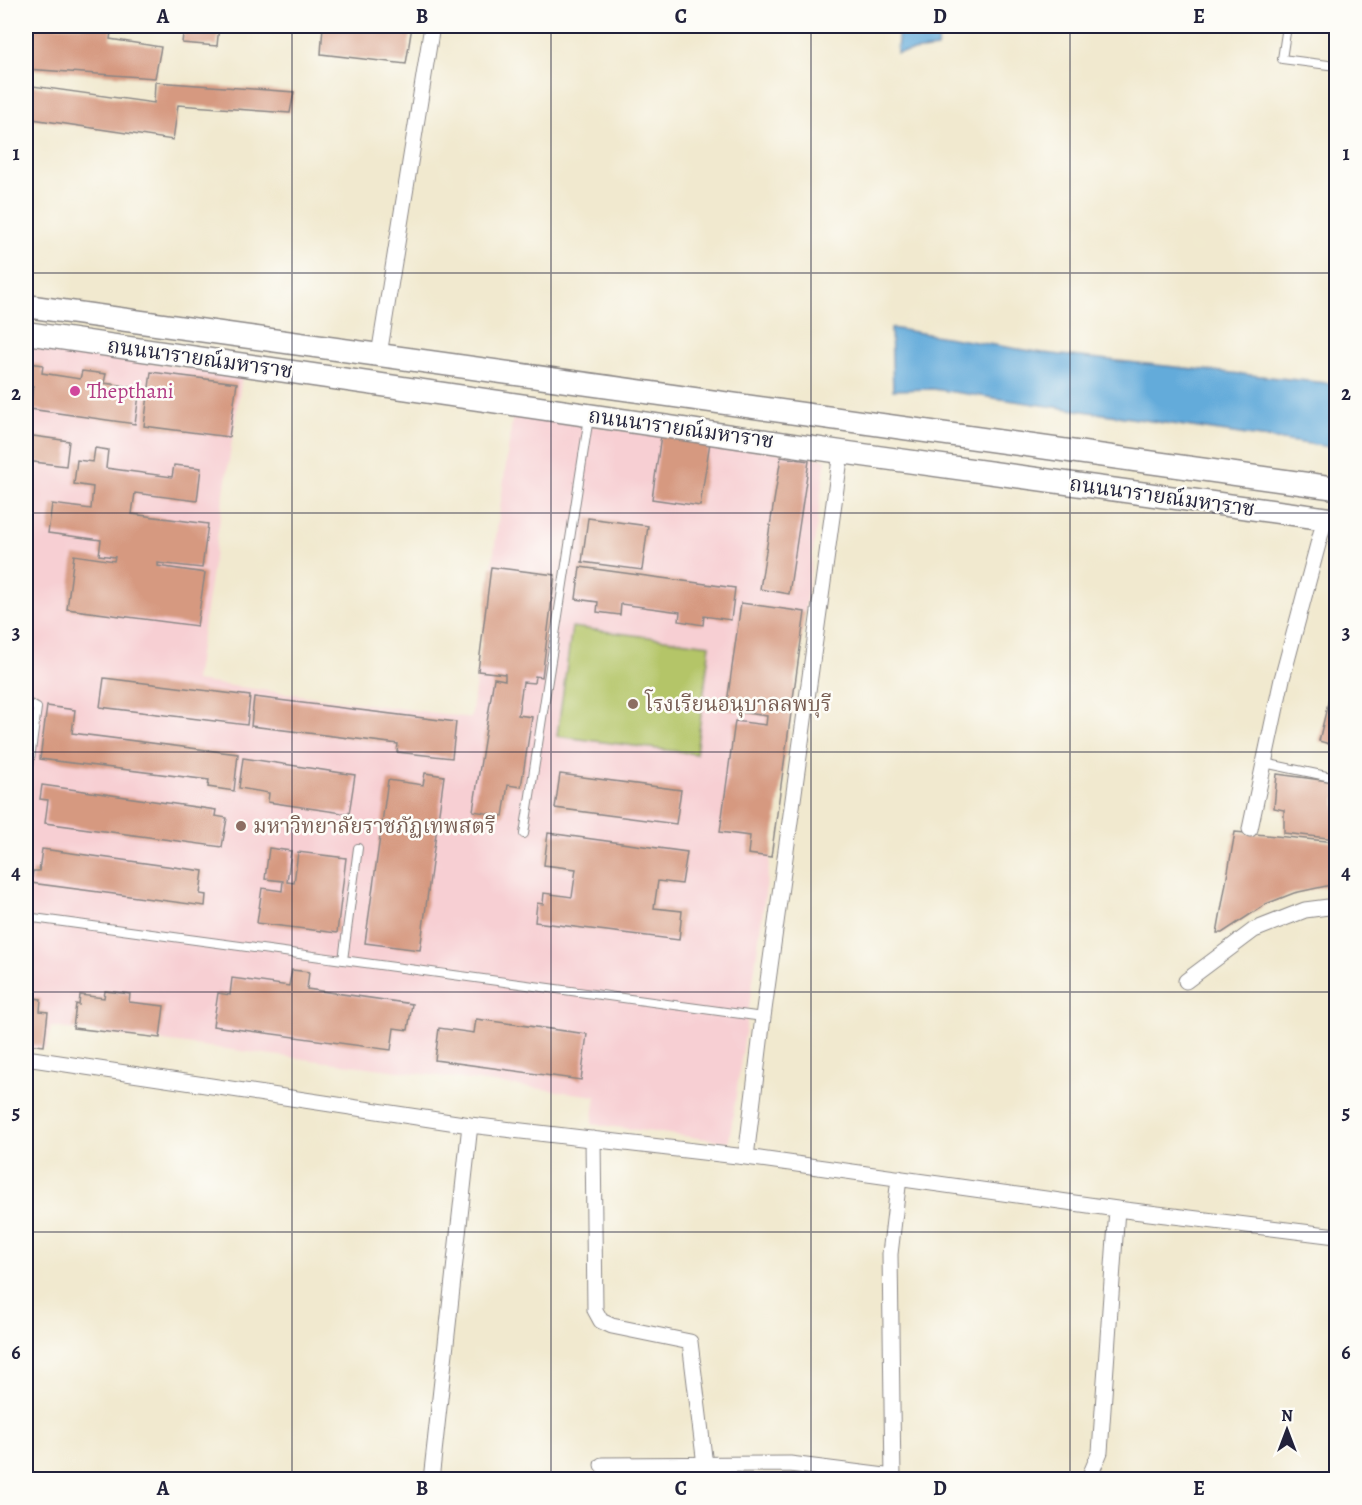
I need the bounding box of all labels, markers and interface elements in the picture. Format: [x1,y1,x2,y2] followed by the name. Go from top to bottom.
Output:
[156,3,170,30] text: A
[416,3,428,30] text: B
[675,3,687,30] text: C
[933,3,947,30] text: D
[1193,3,1205,30] text: E
[12,140,20,167] text: 1
[1342,140,1350,167] text: 1
[106,331,294,385] street label: ถนนนารายณ์มหาราช
[87,377,174,405] place label: Thepthani
[11,380,21,407] text: 2
[1341,380,1351,407] text: 2
[68,384,82,398] marker: Thepthani
[587,401,775,455] street label: ถนนนารายณ์มหาราช
[1068,469,1256,523] street label: ถนนนารายณ์มหาราช
[12,619,20,646] text: 3
[1342,619,1350,646] text: 3
[644,689,831,718] place label: โรงเรียนอนุบาลลพบุรี
[626,697,640,711] marker: โรงเรียนอนุบาลลพบุรี
[253,812,495,840] place label: มหาวิทยาลัยราชภัฏเทพสตรี
[234,819,248,833] marker: มหาวิทยาลัยราชภัฏเทพสตรี
[11,859,21,886] text: 4
[1341,859,1351,886] text: 4
[12,1099,20,1126] text: 5
[1342,1099,1350,1126] text: 5
[11,1339,21,1366] text: 6
[1341,1339,1351,1366] text: 6
[1257,1400,1317,1460] north arrow
[1281,1405,1293,1427] text: N
[156,1475,170,1502] text: A
[416,1475,428,1502] text: B
[675,1475,687,1502] text: C
[933,1475,947,1502] text: D
[1193,1475,1205,1502] text: E

